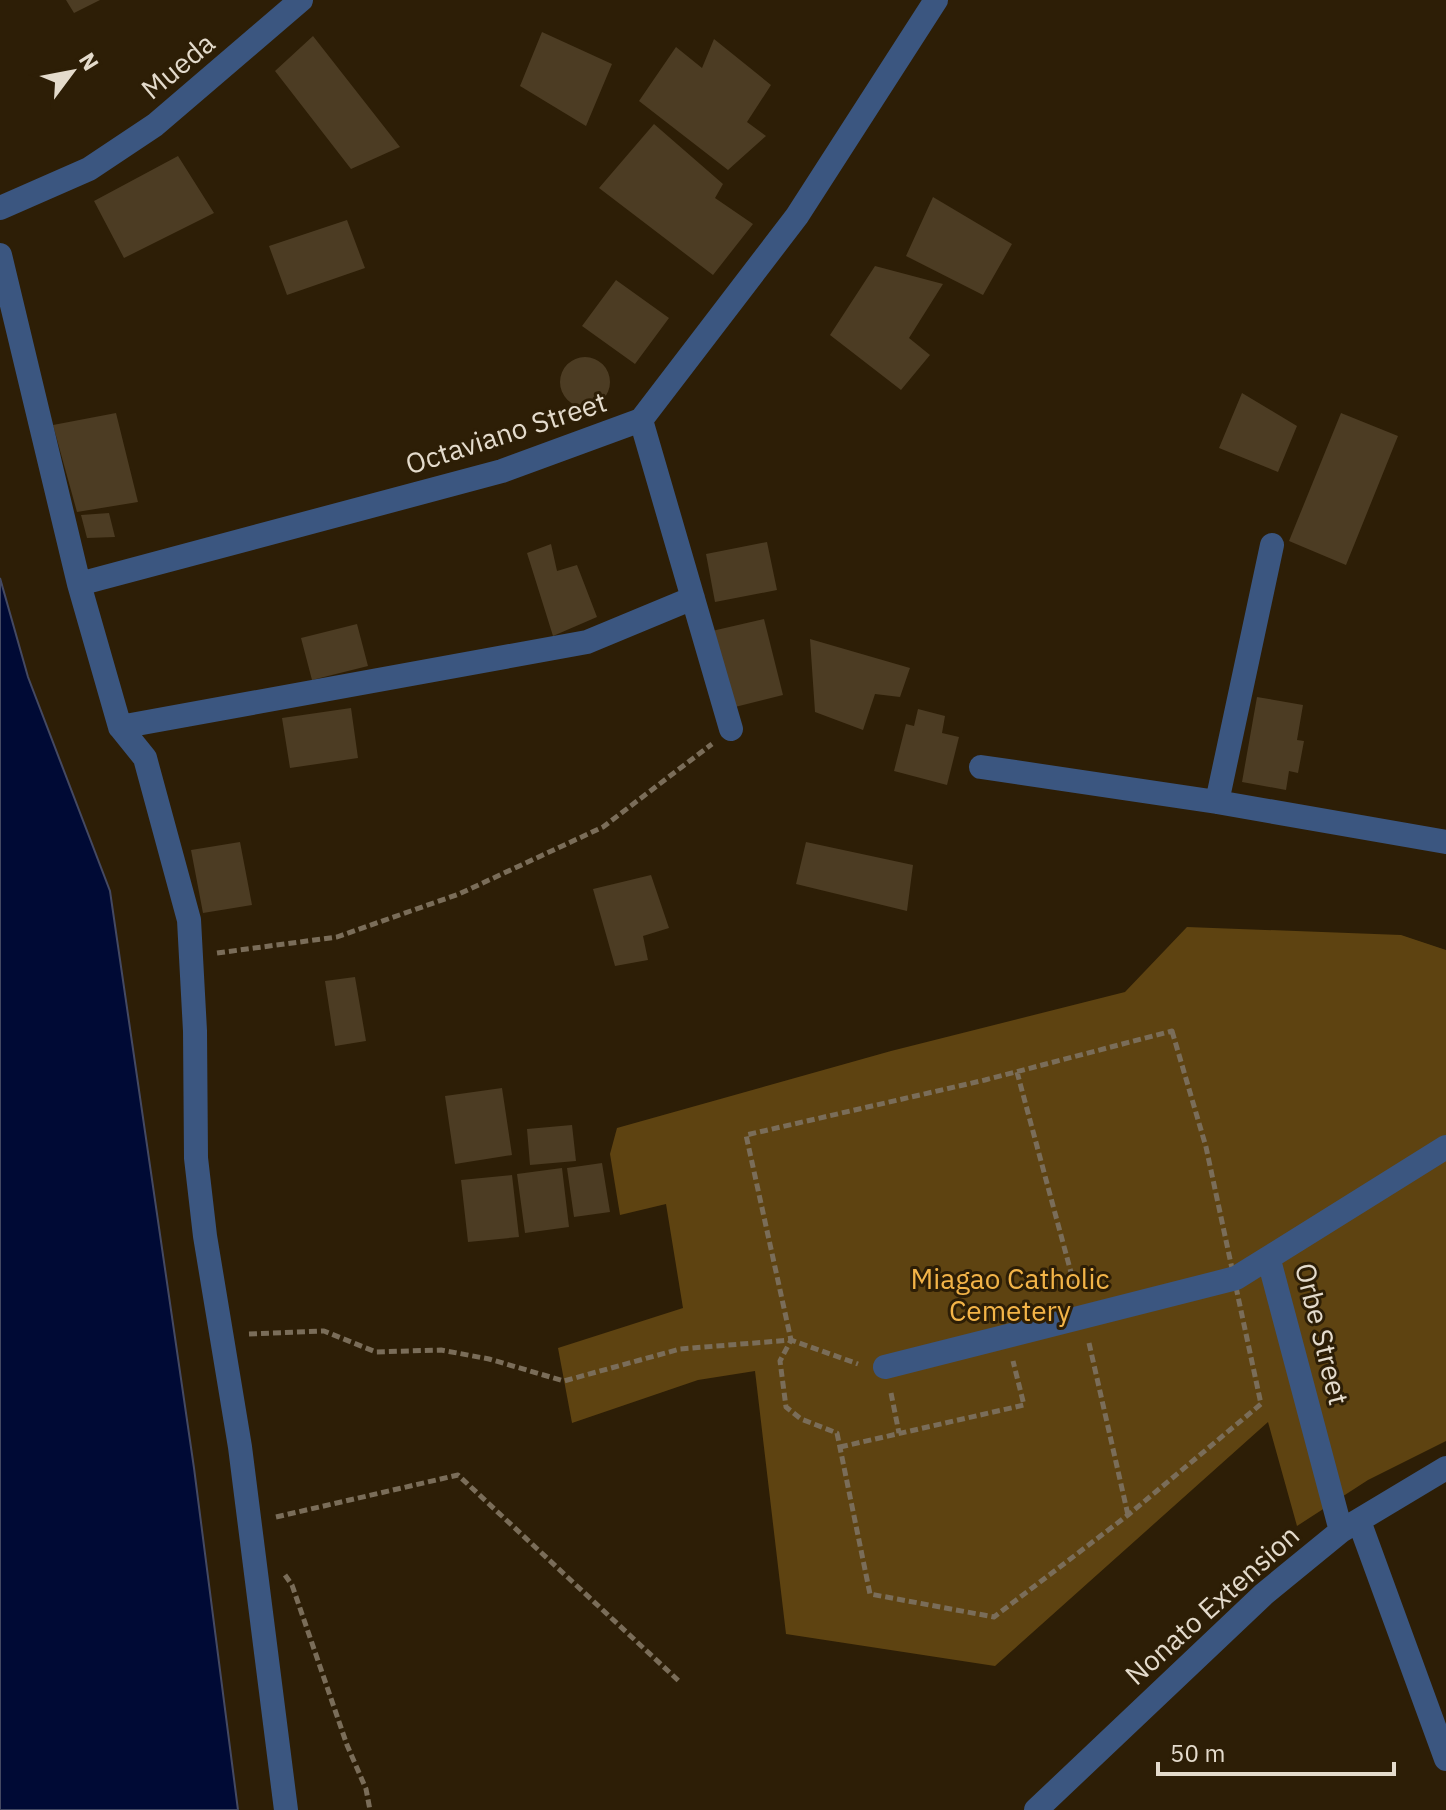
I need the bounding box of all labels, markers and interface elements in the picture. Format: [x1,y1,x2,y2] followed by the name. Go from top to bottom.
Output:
[133,24,222,107] street label: Mueda
[32,32,112,112] north arrow
[73,47,106,76] text: N
[401,383,611,482] street label: Octaviano Street
[1287,1259,1358,1409] street label: Orbe Street
[910,1260,1110,1329] park label: Miagao Catholic Cemetery
[1117,1517,1307,1693] street label: Nonato Extension
[1158,1726,1394,1776] scale bar
[1170,1737,1225,1769] text: 50 m

